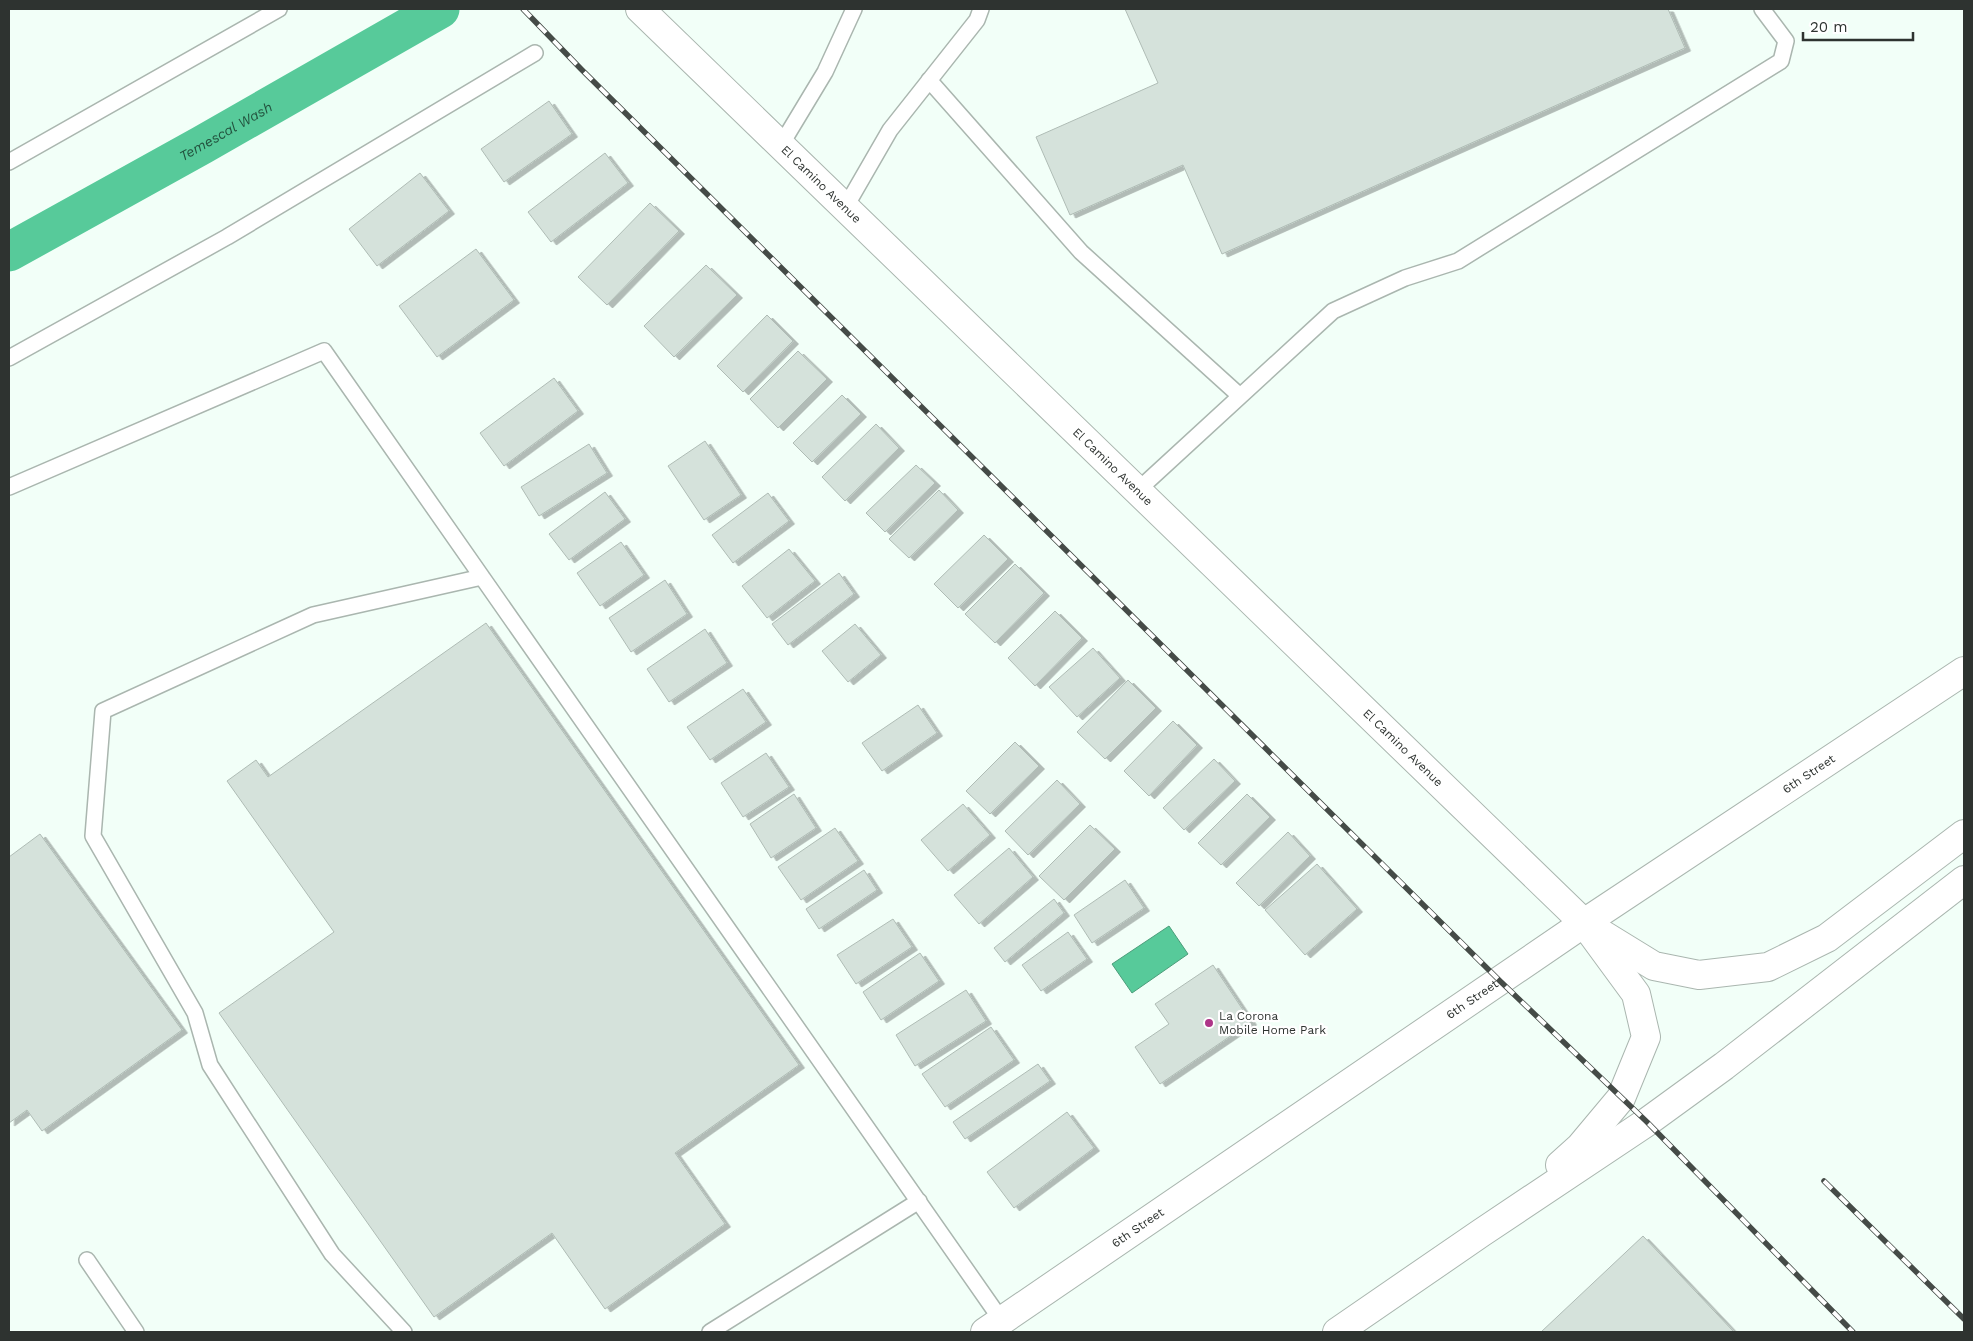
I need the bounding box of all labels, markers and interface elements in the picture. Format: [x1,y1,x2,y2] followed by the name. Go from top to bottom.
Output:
[1803,10,1913,42] scale bar
[1810,18,1848,36] text: 20 m
[176,99,275,164] water label: Temescal Wash
[778,143,864,226] street label: El Camino Avenue
[1070,425,1156,508] street label: El Camino Avenue
[1360,706,1446,789] street label: El Camino Avenue
[1780,752,1838,796] street label: 6th Street
[1444,977,1501,1022] street label: 6th Street
[1219,1009,1326,1037] place label: La Corona Mobile Home Park
[1203,1017,1215,1029] marker: La Corona Mobile Home Park
[1109,1205,1167,1250] street label: 6th Street

